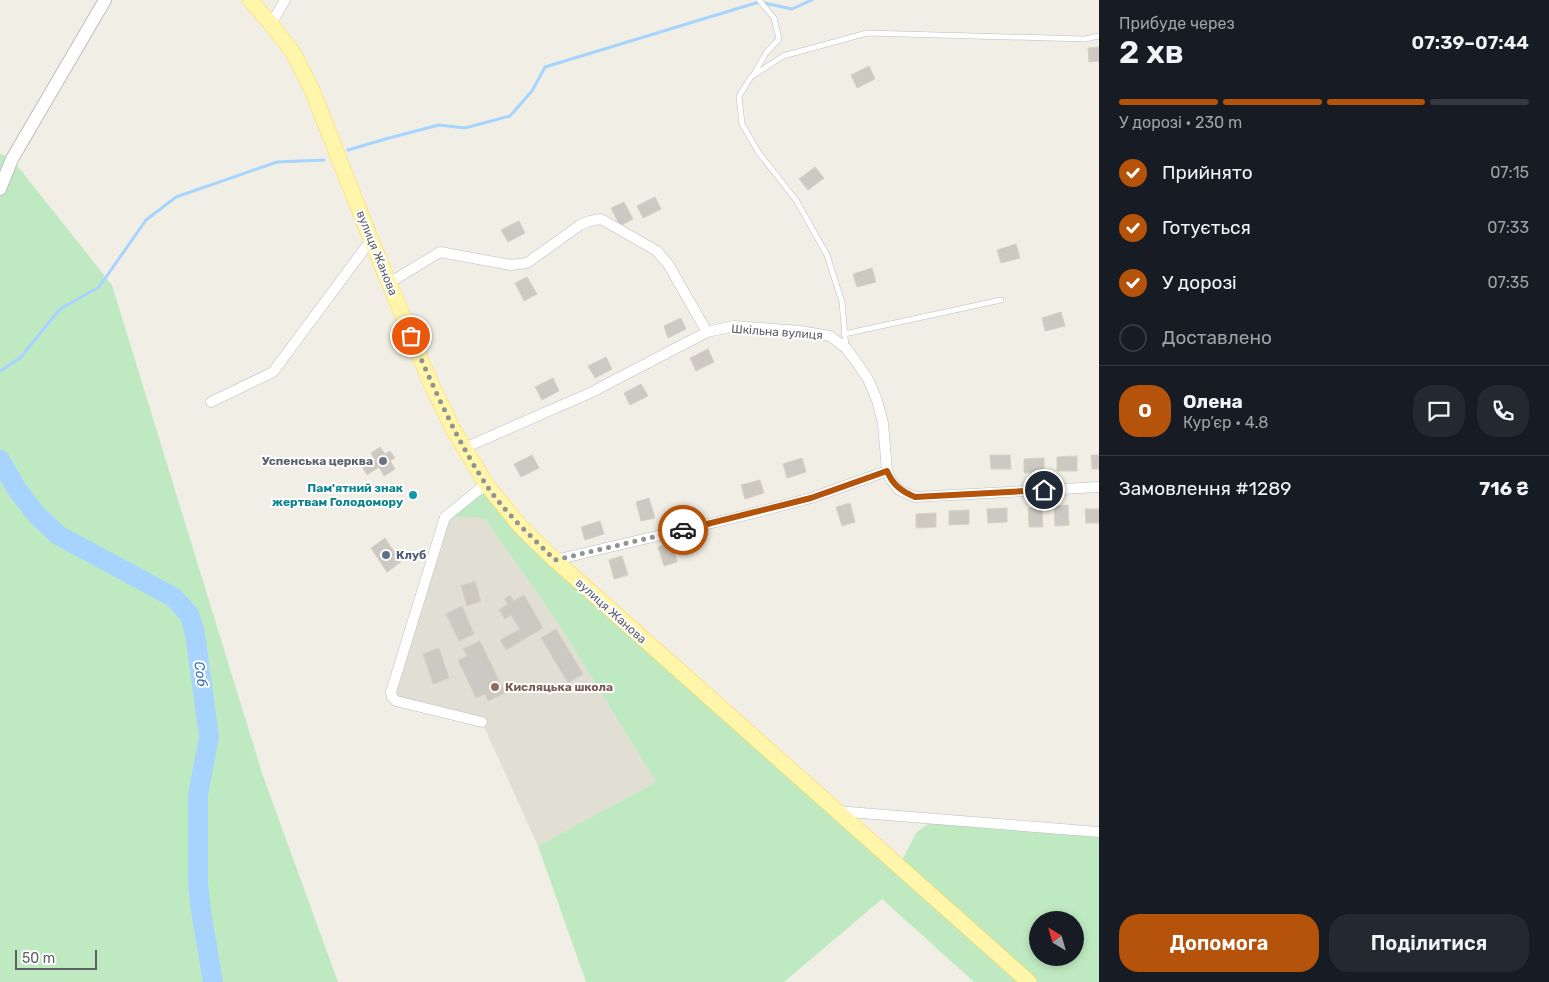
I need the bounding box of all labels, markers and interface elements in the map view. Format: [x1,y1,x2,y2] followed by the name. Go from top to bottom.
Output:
[1119,14,1235,33] text: Прибуде через
[1411,31,1529,54] text: 07:39–07:44
[1119,33,1184,71] text: 2 хв
[1119,113,1242,132] text: У дорозі · 230 m
[1119,159,1147,187] icon: check
[1162,161,1253,184] text: Прийнято
[1490,163,1529,182] text: 07:15
[354,209,400,297] street label: вулиця Жанова
[1119,214,1147,242] icon: check
[1162,216,1251,239] text: Готується
[1487,218,1529,237] text: 07:33
[1119,269,1147,297] icon: check
[1162,271,1237,294] text: У дорозі
[1487,273,1529,292] text: 07:35
[390,315,432,357] pin
[397,322,425,350] icon: bag
[731,322,823,342] street label: Шкільна вулиця
[1162,326,1272,349] text: Доставлено
[1413,385,1465,437] button: chat
[1477,385,1529,437] button: phone
[1183,390,1243,413] text: Олена
[1138,399,1152,422] text: О
[1183,413,1268,432] text: Кур’єр · 4.8
[262,454,373,468] place label: Успенська церква
[377,455,389,467] marker: Успенська церква
[1023,469,1065,511] pin
[1030,476,1058,504] icon: home
[1119,477,1292,500] text: Замовлення #1289
[1479,477,1529,500] text: 716 ₴
[272,481,404,509] place label: Пам'ятний знак жертвам Голодомору
[407,489,419,501] marker: Пам'ятний знак жертвам Голодомору
[658,505,708,555] courier
[669,516,697,544] icon: car
[396,548,426,562] place label: Клуб
[380,549,392,561] marker: Клуб
[573,576,649,646] street label: вулиця Жанова
[190,660,211,688] water label: Соб
[505,680,613,694] place label: Кисляцька школа
[489,681,501,693] marker: Кисляцька школа
[1029,911,1084,966] north arrow
[1029,911,1084,966] map controls
[1119,914,1319,972] button: Допомога
[1329,914,1529,972] button: Поділитися
[15,947,98,970] scale bar
[22,950,55,967] text: 50 m

